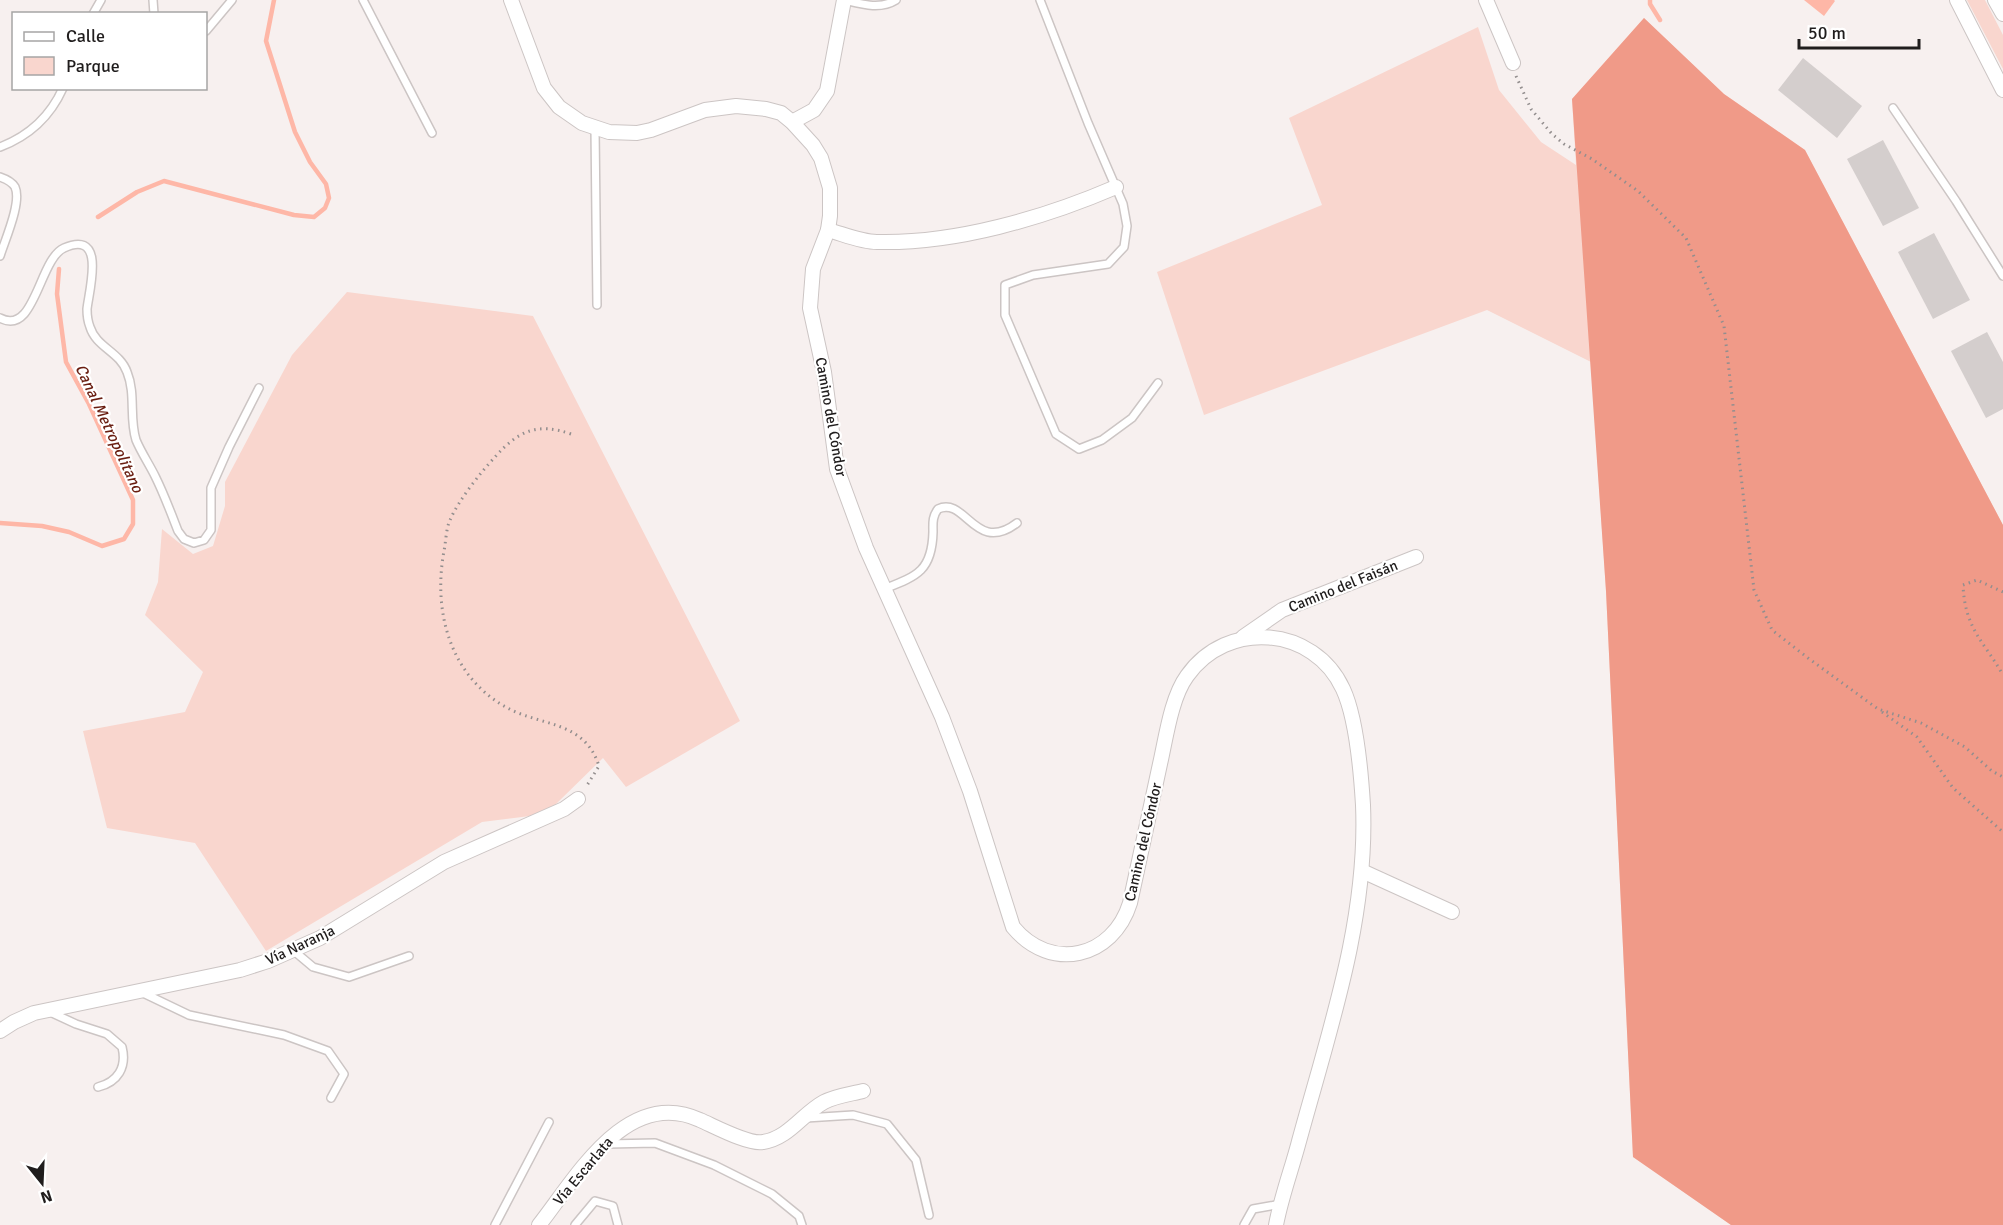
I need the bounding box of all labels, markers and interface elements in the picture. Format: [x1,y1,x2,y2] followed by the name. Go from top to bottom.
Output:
[12,12,207,90] legend
[1799,12,1919,50] scale bar
[1808,22,1846,44] text: 50 m
[66,25,105,47] text: Calle
[66,55,120,77] text: Parque
[812,356,850,479] street label: Camino del Cóndor
[71,361,148,497] water label: Canal Metropolitano
[1286,556,1400,616] street label: Camino del Faisán
[1121,780,1166,903] street label: Camino del Cóndor
[263,921,337,969] street label: Vía Naranja
[549,1133,617,1209] street label: Vía Escarlata
[12,1153,72,1213] north arrow
[38,1185,55,1208] text: N

